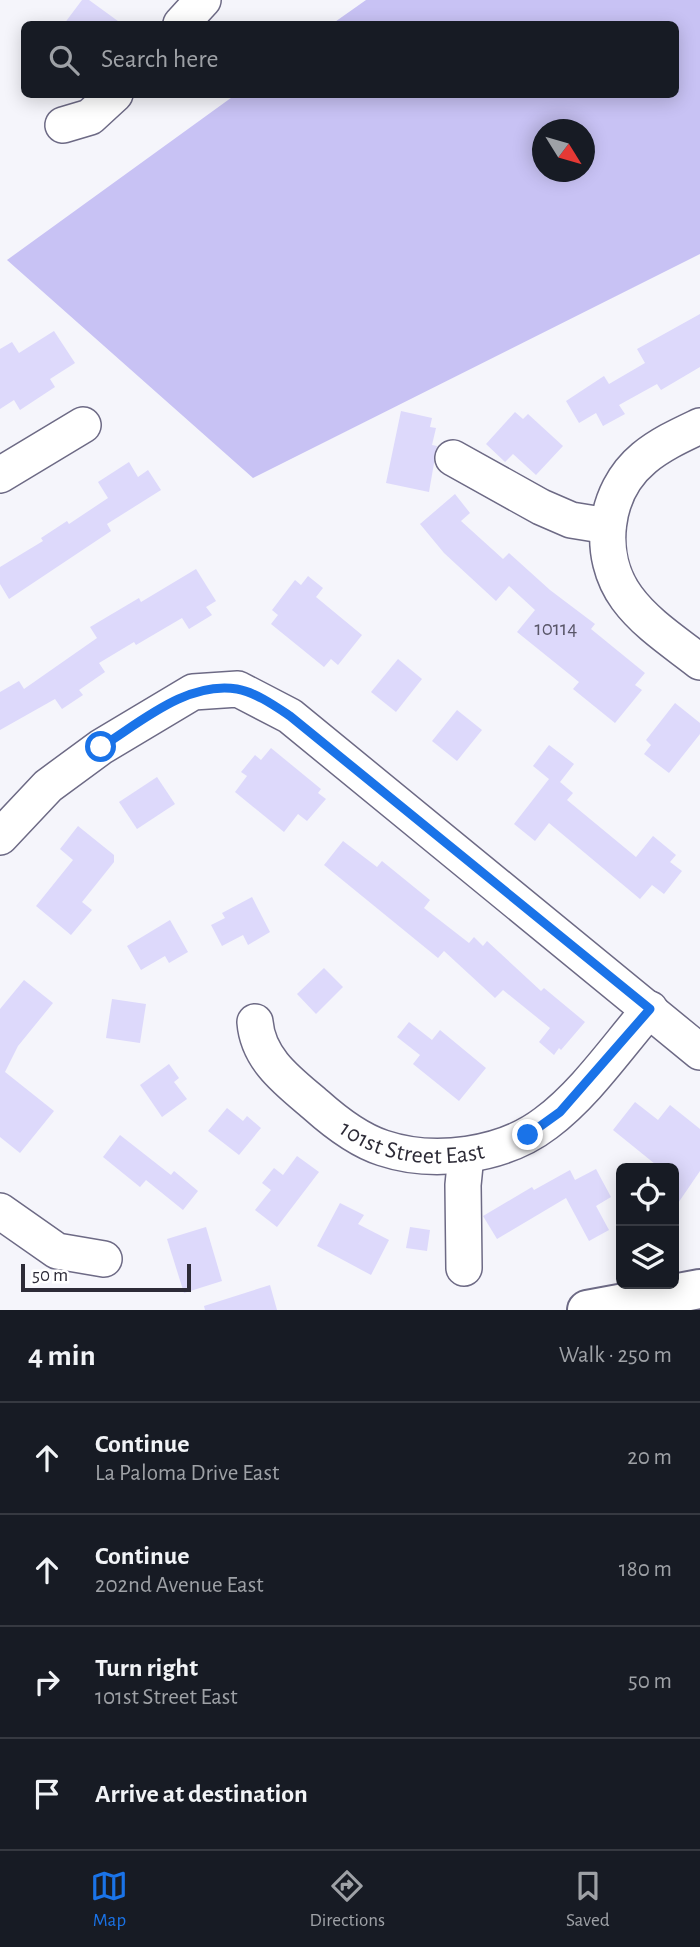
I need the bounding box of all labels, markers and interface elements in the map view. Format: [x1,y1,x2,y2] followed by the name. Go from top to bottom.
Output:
[21,21,679,98] search box
[45,41,83,79] icon: search
[101,46,219,72] text: Search here
[532,119,595,182] north arrow
[535,618,577,639] house number: 10114
[85,731,116,762] route start
[335,1116,487,1168] street label: 101st Street East
[512,1119,543,1150] route end
[616,1163,679,1289] map controls
[616,1163,679,1226] button: locate
[616,1226,679,1289] button: layers
[21,1261,191,1293] scale bar
[32,1266,68,1285] text: 50 m
[28,1341,96,1371] text: 4 min
[559,1344,672,1367] text: Walk · 250 m
[95,1431,190,1457] text: Continue
[28,1439,66,1477] icon: ahead
[627,1446,672,1469] text: 20 m
[95,1462,279,1485] text: La Paloma Drive East
[95,1543,190,1569] text: Continue
[28,1551,66,1589] icon: ahead
[619,1558,672,1581] text: 180 m
[95,1574,264,1597] text: 202nd Avenue East
[95,1655,198,1681] text: Turn right
[28,1663,66,1701] icon: right
[628,1670,672,1693] text: 50 m
[95,1686,238,1709] text: 101st Street East
[28,1775,66,1813] icon: arrive
[95,1781,308,1807] text: Arrive at destination
[90,1867,128,1932] tab: Map
[309,1867,385,1932] tab: Directions
[566,1867,610,1932] tab: Saved

